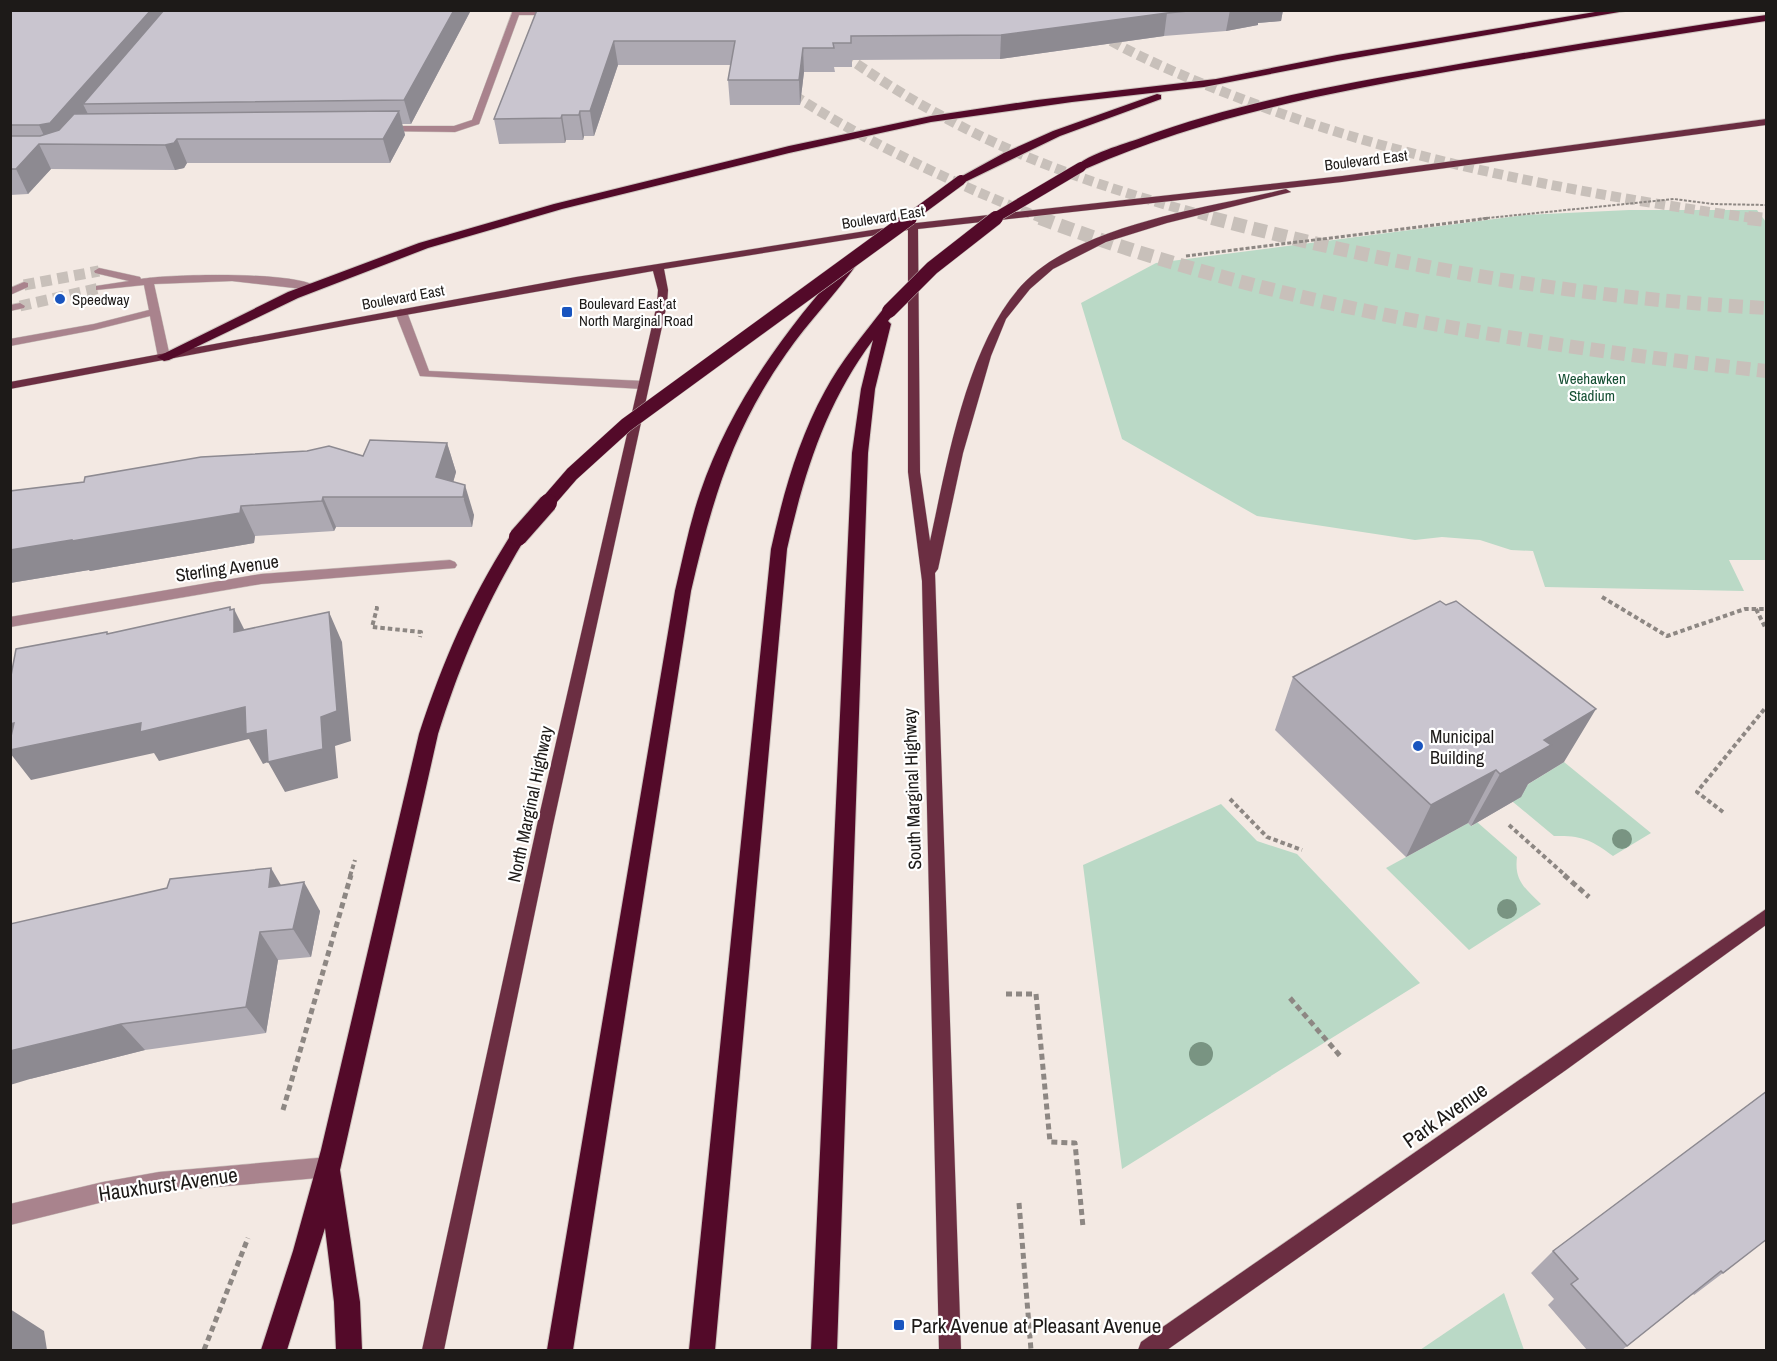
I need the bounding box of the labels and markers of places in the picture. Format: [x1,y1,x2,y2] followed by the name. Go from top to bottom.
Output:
[72,289,130,310] place label: Speedway
[53,292,67,306] marker: Speedway
[579,293,693,331] place label: Boulevard East at North Marginal Road
[560,305,574,319] marker: Boulevard East at North Marginal Road
[1430,724,1494,770] place label: Municipal Building
[1411,739,1425,753] marker: Municipal Building
[911,1311,1161,1340] place label: Park Avenue at Pleasant Avenue
[892,1318,906,1332] marker: Park Avenue at Pleasant Avenue

